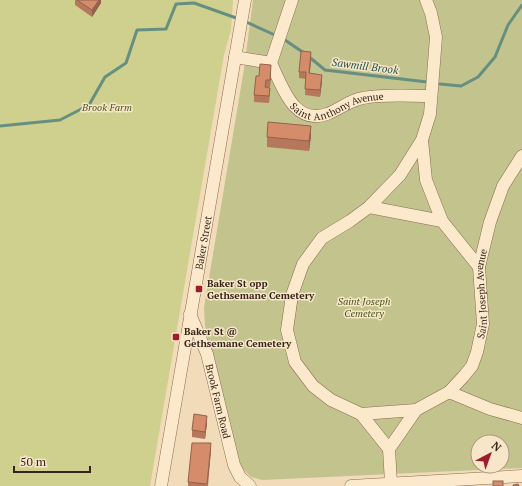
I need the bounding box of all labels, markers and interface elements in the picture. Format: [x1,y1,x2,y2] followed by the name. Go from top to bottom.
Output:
[331,55,400,77] water label: Sawmill Brook
[287,89,384,123] street label: Saint Anthony Avenue
[81,101,132,114] park label: Brook Farm
[192,214,214,270] street label: Baker Street
[472,247,490,340] street label: Saint Joseph Avenue
[207,277,315,302] place label: Baker St opp Gethsemane Cemetery
[194,284,204,294] marker: Baker St opp Gethsemane Cemetery
[338,295,390,320] park label: Saint Joseph Cemetery
[184,325,292,350] place label: Baker St @ Gethsemane Cemetery
[171,332,181,342] marker: Baker St @ Gethsemane Cemetery
[203,362,234,440] street label: Brook Farm Road
[470,434,510,474] north arrow
[489,438,505,455] text: N
[14,448,90,474] scale bar
[20,454,47,469] text: 50 m

